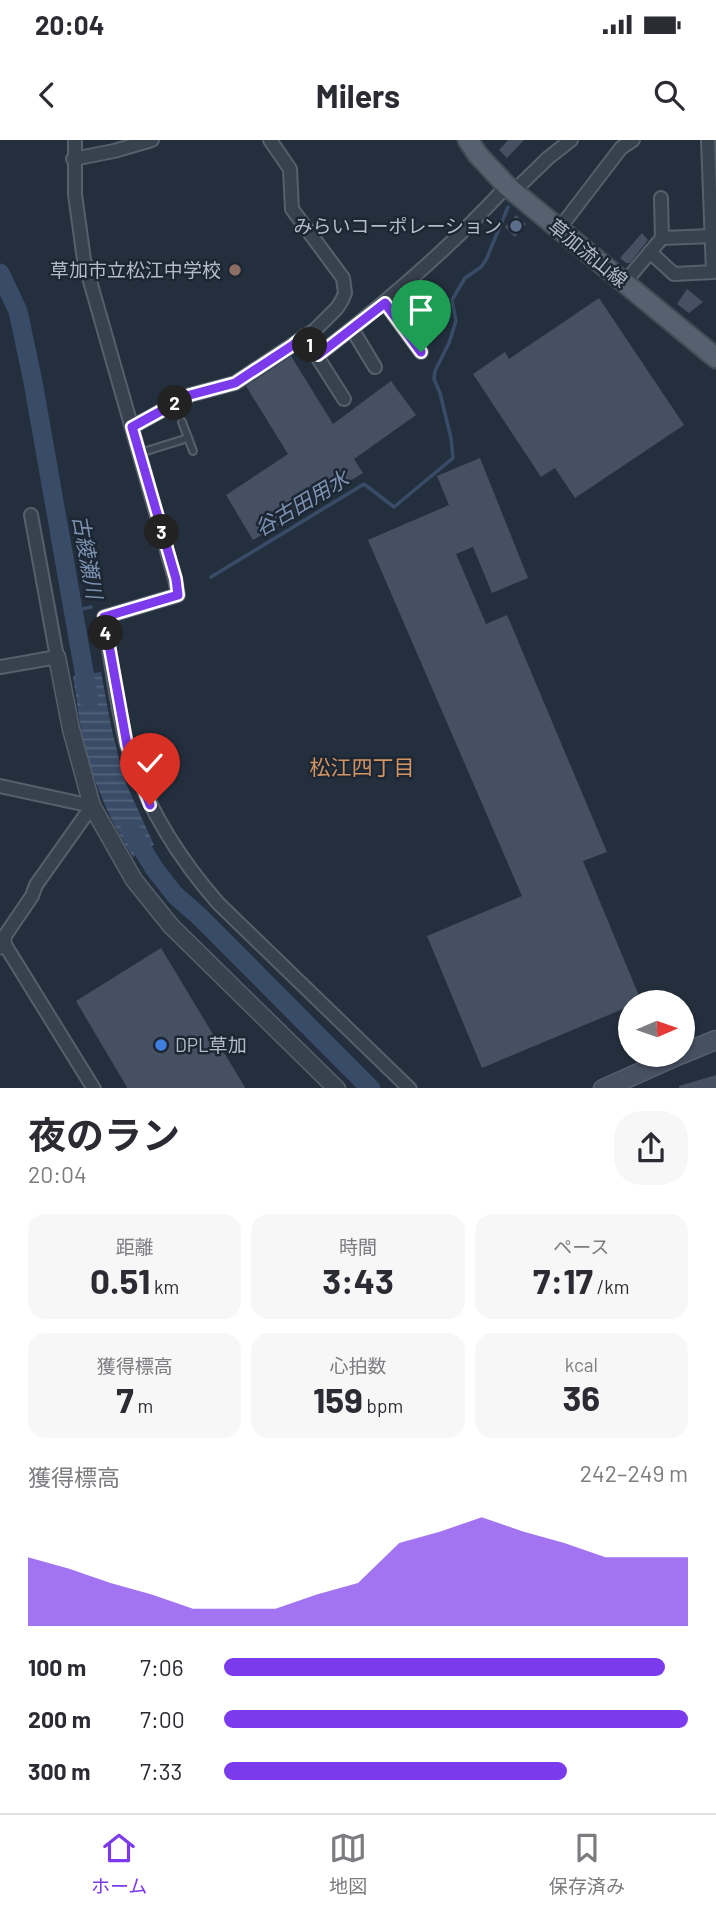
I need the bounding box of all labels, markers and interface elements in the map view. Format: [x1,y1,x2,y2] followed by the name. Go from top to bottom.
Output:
[35,9,104,40] text: 20:04
[28,76,66,114] icon: back
[316,76,400,114] text: Milers
[650,76,688,114] icon: search
[293,214,502,237] place label: みらいコーポレーション
[544,214,632,291] street label: 草加流山線
[508,218,524,234] marker: みらいコーポレーション
[50,258,221,281] place label: 草加市立松江中学校
[227,262,243,278] marker: 草加市立松江中学校
[391,280,451,352] pin
[402,291,440,329] icon: arrive
[292,328,328,362] pin: 1
[306,333,313,356] text: 1
[158,386,192,420] pin: 2
[169,391,180,414] text: 2
[250,464,354,540] water label: 谷古田用水
[69,513,108,602] water label: 古綾瀬川
[144,514,180,550] pin: 3
[156,520,167,543] text: 3
[88,616,124,650] pin: 4
[100,621,111,644] text: 4
[120,733,180,805] pin
[131,744,169,782] icon: check
[310,754,415,779] district label: 松江四丁目
[618,990,695,1068] north arrow
[618,990,695,1067] map controls
[175,1033,247,1056] place label: DPL草加
[153,1037,169,1053] marker: DPL草加
[28,1111,180,1157] text: 夜のラン
[614,1111,688,1185] button: share
[28,1160,87,1188] text: 20:04
[116,1235,154,1258] text: 距離
[339,1235,377,1258] text: 時間
[553,1235,609,1258] text: ペース
[90,1259,150,1301] text: 0.51
[322,1259,394,1301] text: 3:43
[533,1259,593,1301] text: 7:17
[150,1275,179,1298] text: km
[593,1275,630,1298] text: /km
[565,1353,598,1376] text: kcal
[97,1354,173,1377] text: 獲得標高
[329,1354,387,1377] text: 心拍数
[562,1376,600,1418] text: 36
[116,1378,134,1420] text: 7
[313,1378,363,1420] text: 159
[134,1394,153,1417] text: m
[363,1394,403,1417] text: bpm
[580,1459,688,1487] text: 242–249 m
[28,1463,120,1491] text: 獲得標高
[28,1653,86,1681] text: 100 m
[140,1653,184,1681] text: 7:06
[28,1705,91,1733] text: 200 m
[140,1705,185,1733] text: 7:00
[28,1757,90,1785] text: 300 m
[140,1757,182,1785] text: 7:33
[91,1829,147,1898] tab: ホーム
[329,1829,367,1898] tab: 地図
[549,1829,625,1898] tab: 保存済み

